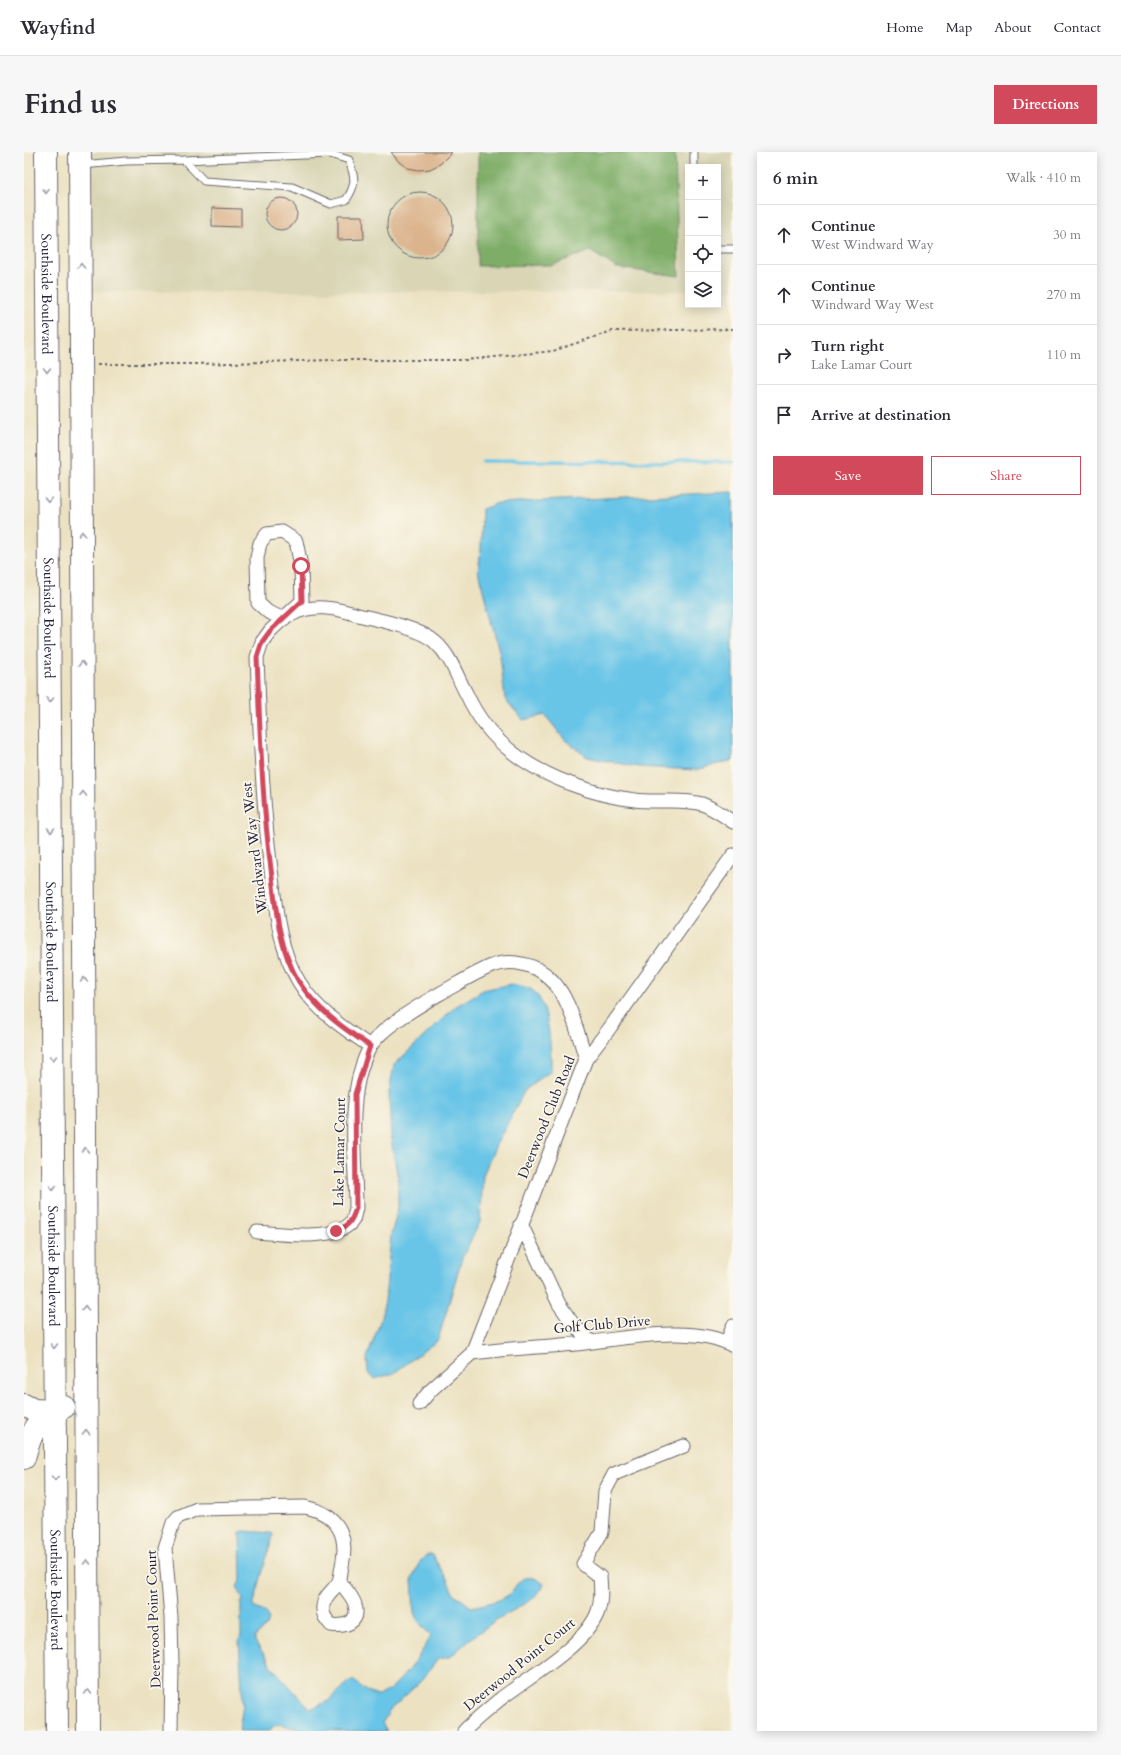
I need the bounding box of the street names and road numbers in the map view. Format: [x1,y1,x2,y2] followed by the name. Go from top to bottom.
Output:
[37,233,56,355] street label: Southside Boulevard
[39,557,59,679] street label: Southside Boulevard
[237,781,272,916] street label: Windward Way West
[41,881,61,1003] street label: Southside Boulevard
[513,1053,580,1181] street label: Deerwood Club Road
[329,1097,350,1207] street label: Lake Lamar Court
[43,1205,63,1327] street label: Southside Boulevard
[553,1311,651,1338] street label: Golf Club Drive
[46,1529,65,1651] street label: Southside Boulevard
[142,1549,165,1688] street label: Deerwood Point Court
[460,1613,579,1715] street label: Deerwood Point Court

